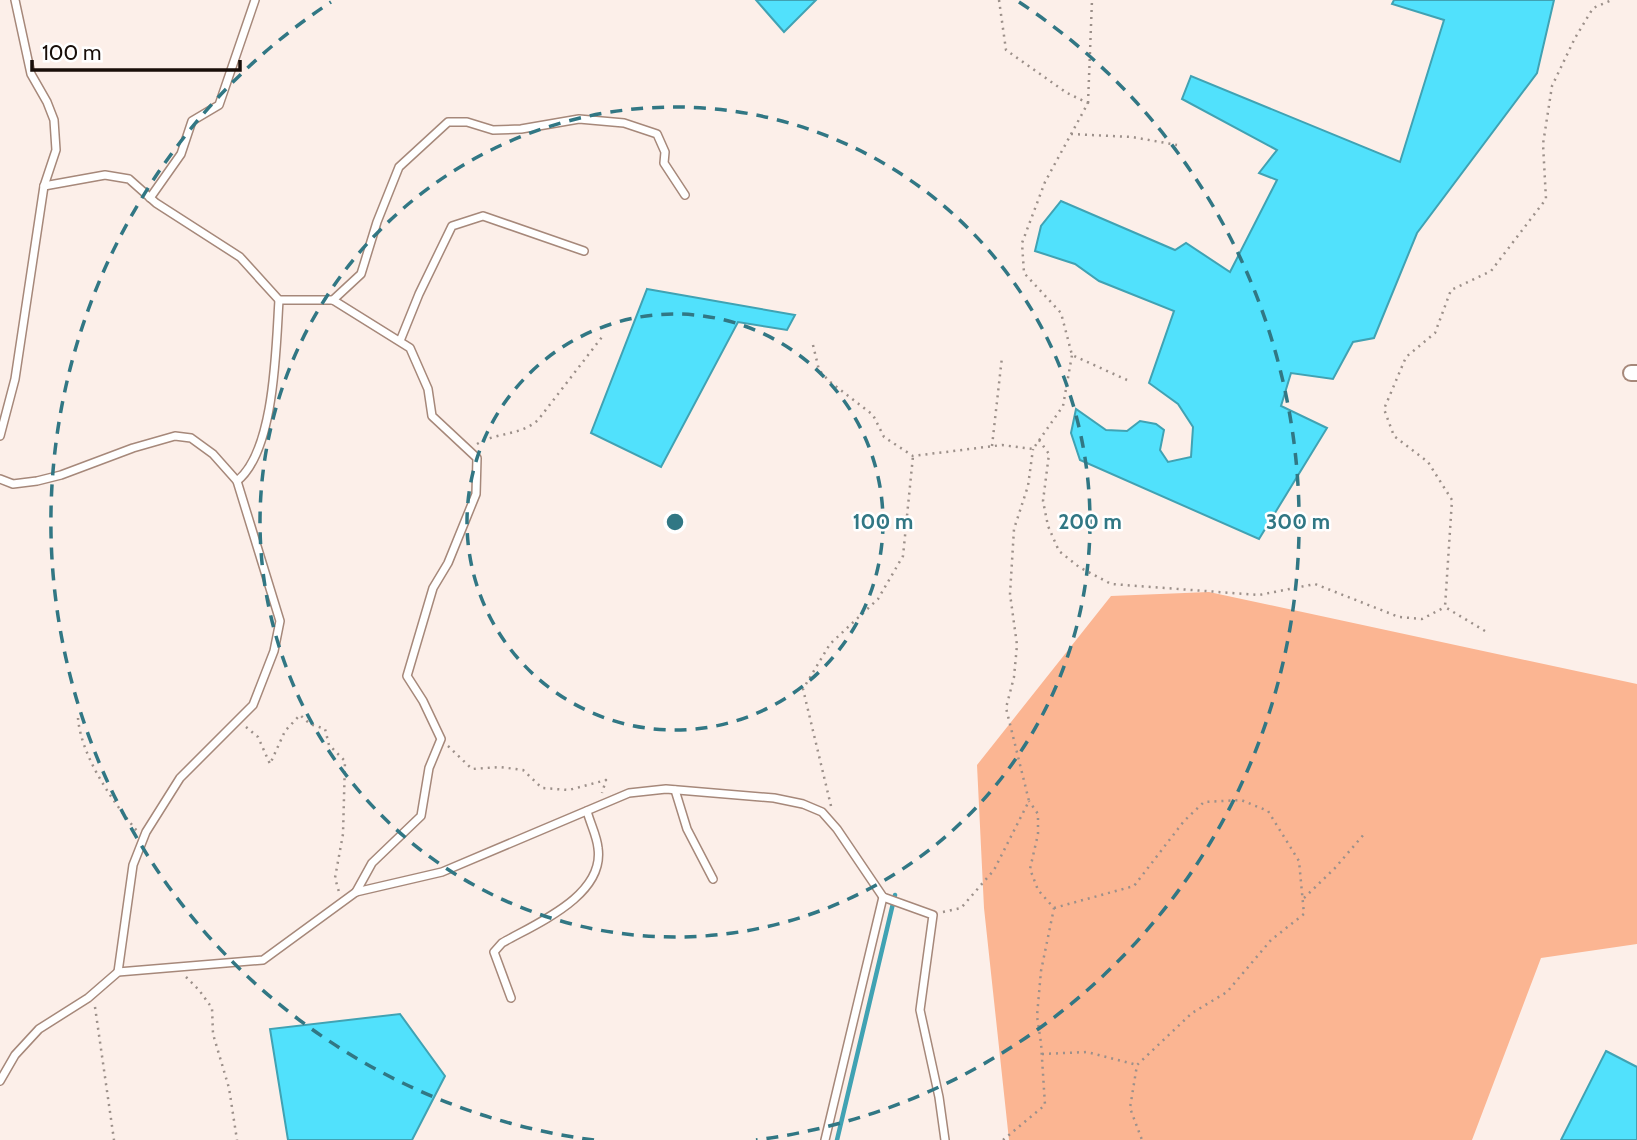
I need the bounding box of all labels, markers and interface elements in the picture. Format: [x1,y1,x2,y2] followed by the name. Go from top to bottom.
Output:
[32,28,240,72] scale bar
[42,40,101,65] text: 100 m
[853,509,913,534] text: 100 m
[1058,509,1122,534] text: 200 m
[1266,509,1330,534] text: 300 m
[663,510,687,534] centre of rings

